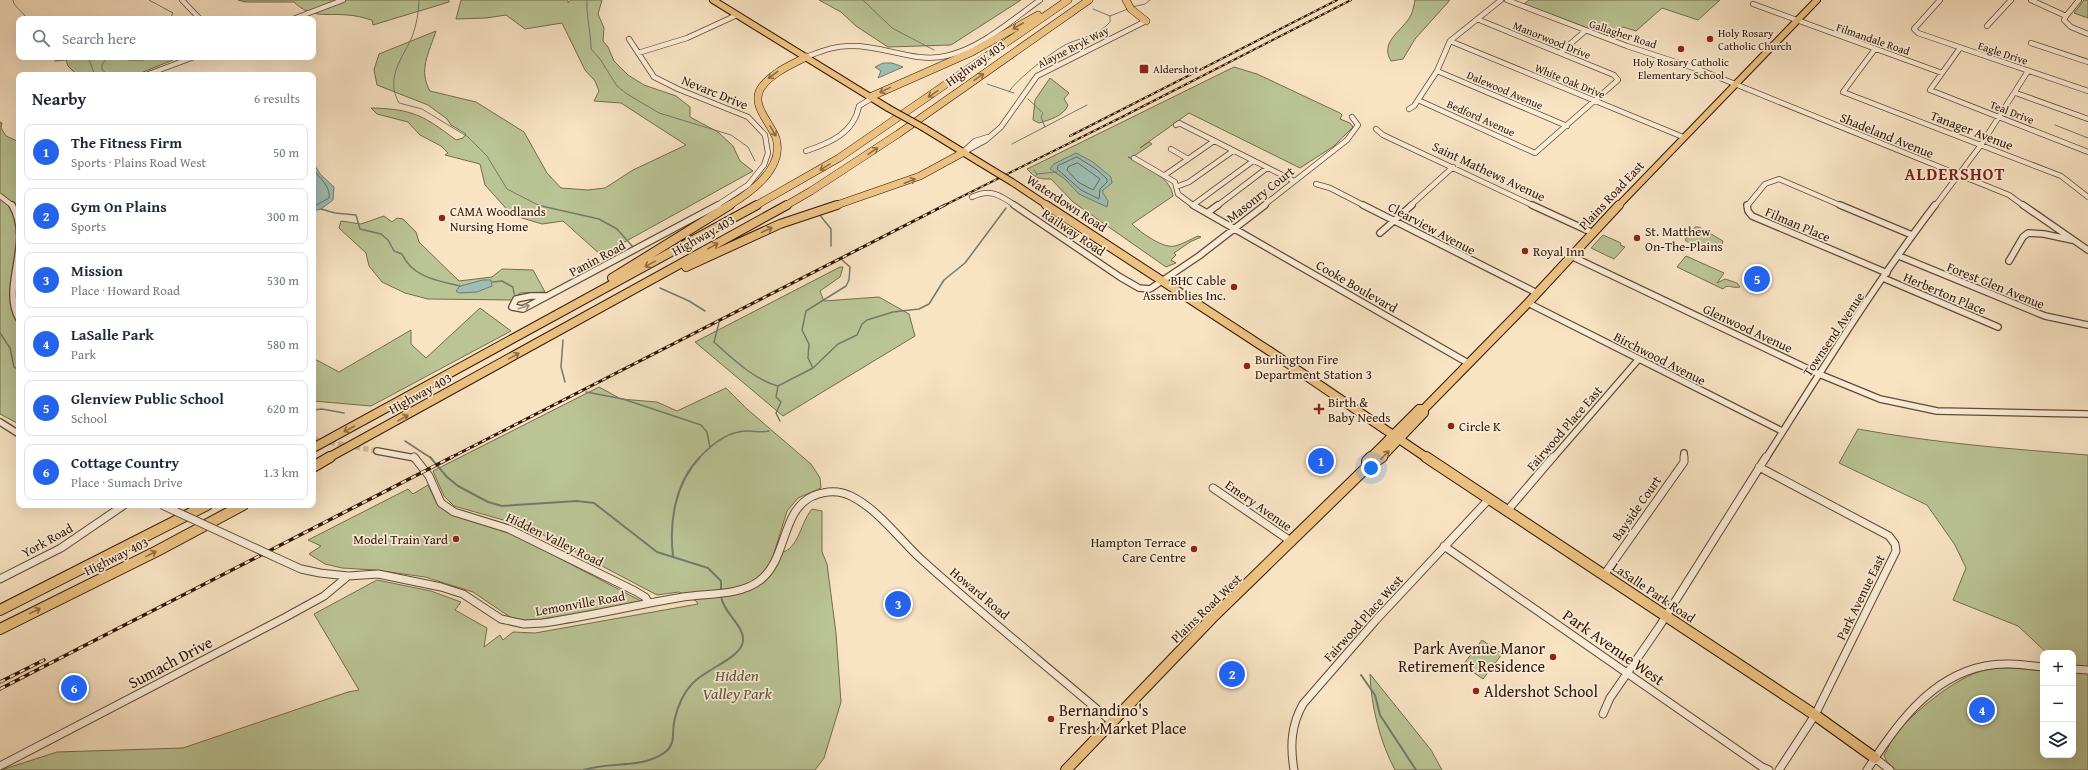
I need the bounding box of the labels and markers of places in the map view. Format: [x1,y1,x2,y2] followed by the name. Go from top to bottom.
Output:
[1718,25,1793,54] place label: Holy Rosary Catholic Church
[1705,34,1715,44] marker: Holy Rosary Catholic Church
[1676,44,1686,54] marker: Holy Rosary Catholic Elementary School
[1633,54,1729,83] place label: Holy Rosary Catholic Elementary School
[1153,61,1198,77] place label: Aldershot
[1138,63,1150,75] marker: Aldershot
[450,202,546,236] place label: CAMA Woodlands Nursing Home
[437,213,447,223] marker: CAMA Woodlands Nursing Home
[1645,222,1723,256] place label: St. Matthew On-The-Plains
[1632,233,1642,243] marker: St. Matthew On-The-Plains
[1533,242,1585,261] place label: Royal Inn
[1520,246,1530,256] marker: Royal Inn
[1744,264,1770,294] pin: 5
[1143,271,1226,305] place label: BHC Cable Assemblies Inc.
[1229,282,1239,292] marker: BHC Cable Assemblies Inc.
[1255,350,1372,384] place label: Burlington Fire Department Station 3
[1242,361,1252,371] marker: Burlington Fire Department Station 3
[1328,393,1390,427] place label: Birth & Baby Needs
[1313,403,1325,415] marker: Birth & Baby Needs
[1459,417,1501,436] place label: Circle K
[1446,421,1456,431] marker: Circle K
[1308,446,1334,476] pin: 1
[353,530,448,549] place label: Model Train Yard
[1091,533,1186,567] place label: Hampton Terrace Care Centre
[451,534,461,544] marker: Model Train Yard
[1189,544,1199,554] marker: Hampton Terrace Care Centre
[885,589,911,619] pin: 3
[1398,636,1545,678] place label: Park Avenue Manor Retirement Residence
[1548,652,1558,662] marker: Park Avenue Manor Retirement Residence
[1219,659,1245,689] pin: 2
[61,673,87,703] pin: 6
[1484,679,1598,703] place label: Aldershot School
[1471,686,1481,696] marker: Aldershot School
[1969,695,1995,725] pin: 4
[1059,698,1187,740] place label: Bernandino's Fresh Market Place
[1046,714,1056,724] marker: Bernandino's Fresh Market Place

